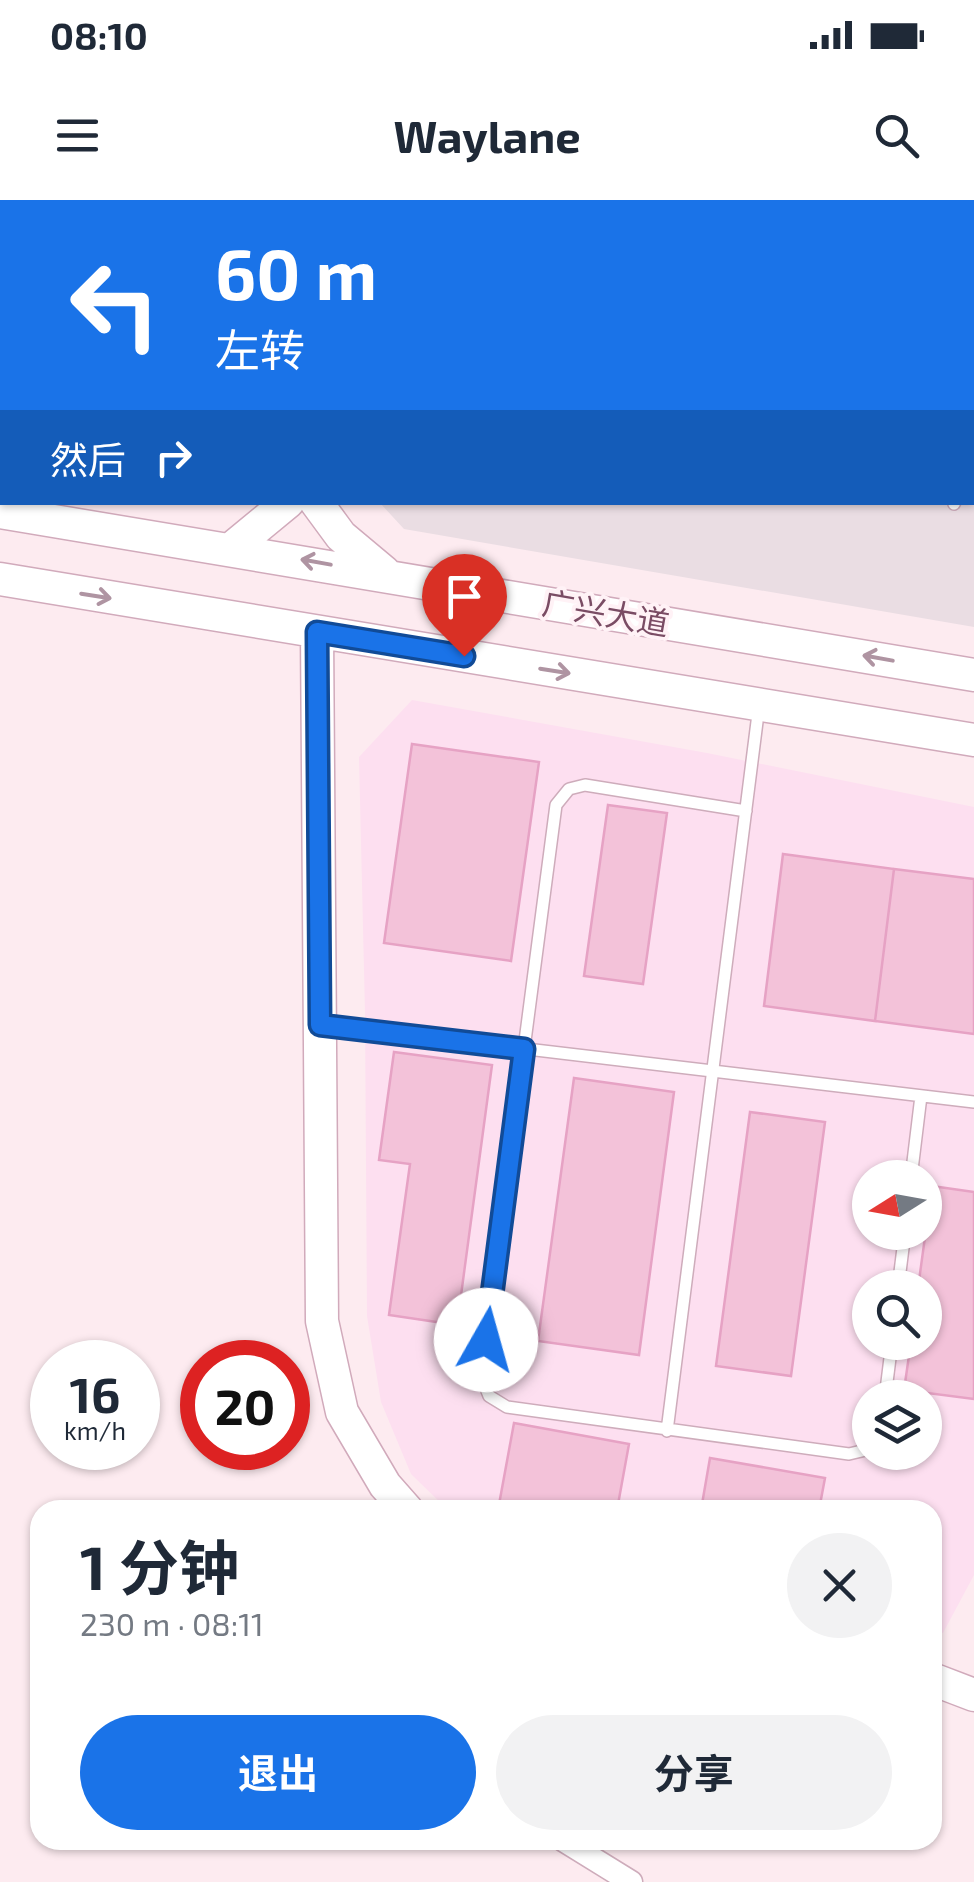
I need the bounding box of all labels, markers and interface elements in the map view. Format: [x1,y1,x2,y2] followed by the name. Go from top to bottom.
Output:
[50,12,148,58] text: 08:10
[50,108,105,163] icon: menu
[393,108,581,162] text: Waylane
[869,108,924,163] icon: search
[215,230,377,314] text: 60 m
[50,240,180,370] icon: left
[215,322,305,376] text: 左转
[146,430,201,485] icon: right
[50,436,126,482] text: 然后
[300,552,333,571] one-way arrow
[422,554,507,657] pin
[437,569,492,624] icon: arrive
[540,582,672,642] street label: 广兴大道
[79,587,112,606] one-way arrow
[862,648,895,667] one-way arrow
[538,663,570,681] one-way arrow
[852,1160,942,1250] north arrow
[852,1160,942,1470] map controls
[852,1270,942,1360] button: search
[434,1288,538,1392] position arrow
[180,1340,310,1470] speed limit sign: 20
[69,1363,121,1423] text: 16
[852,1380,942,1470] button: layers
[64,1415,126,1445] text: km/h
[80,1530,239,1602] text: 1 分钟
[787,1533,892,1638] button: close
[80,1604,264,1642] text: 230 m · 08:11
[80,1715,476,1830] button: 退出
[496,1715,892,1830] button: 分享

